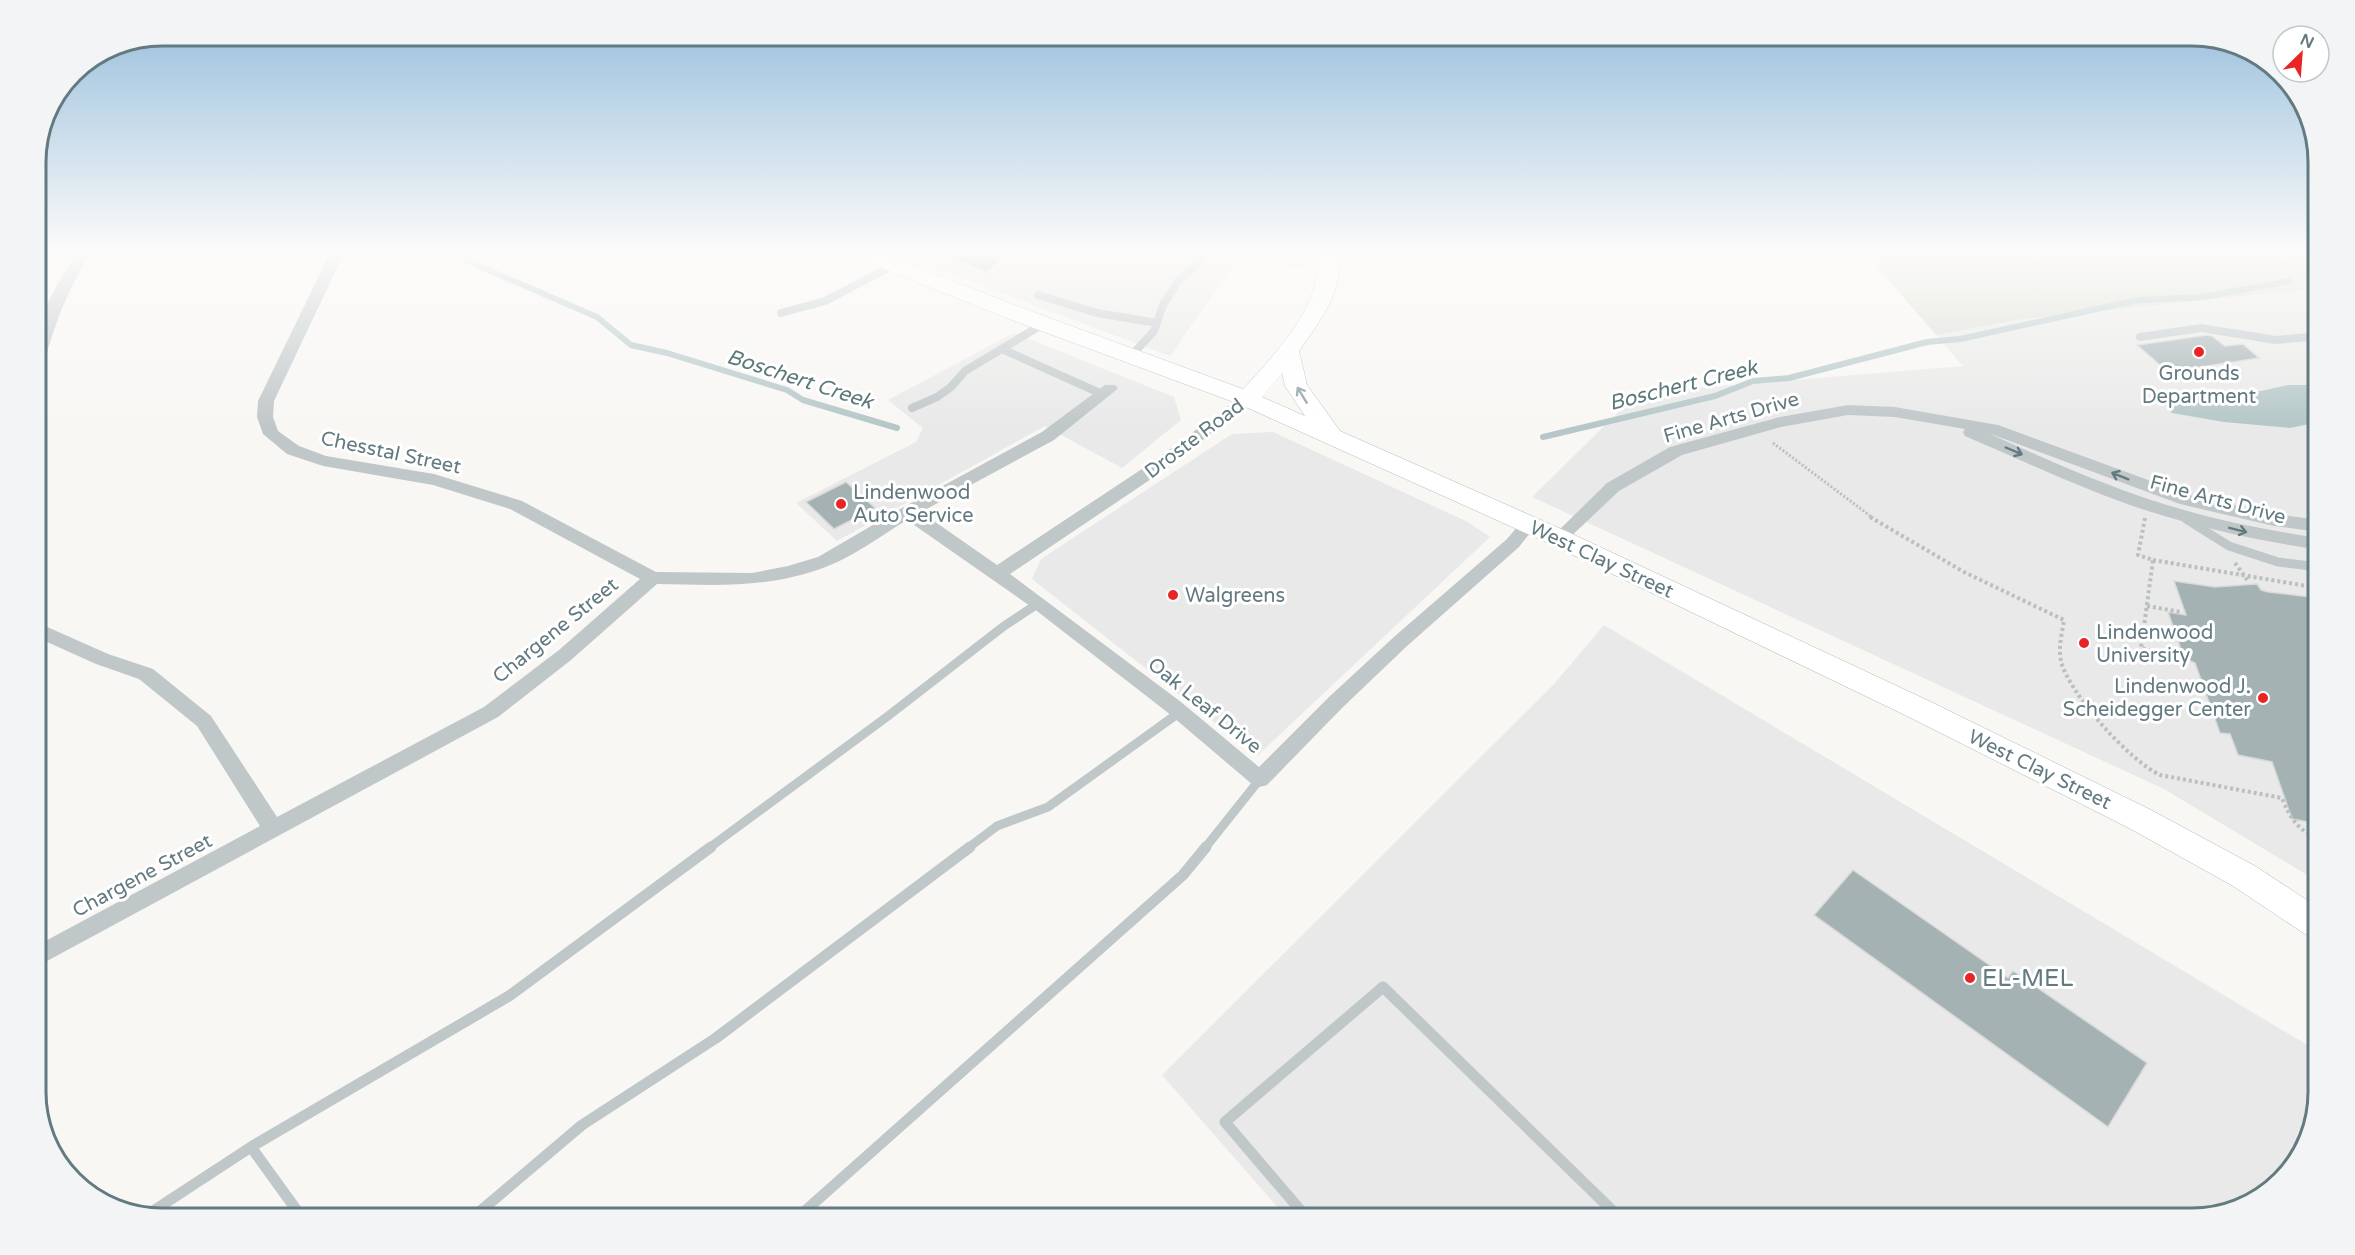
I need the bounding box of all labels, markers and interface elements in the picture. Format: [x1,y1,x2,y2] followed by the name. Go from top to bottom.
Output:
[2271,24,2331,84] north arrow
[2297,30,2317,53] text: N
[724,344,878,415] water label: Boschert Creek
[2192,345,2206,359] marker: Grounds Department
[1606,355,1761,416] water label: Boschert Creek
[2142,362,2257,409] place label: Grounds Department
[1296,387,1308,404] one-way arrow
[1661,387,1802,449] street label: Fine Arts Drive
[1140,394,1249,484] street label: Droste Road
[318,426,463,480] street label: Chesstal Street
[2005,446,2023,457] one-way arrow
[2111,470,2130,481] one-way arrow
[2147,470,2288,530] street label: Fine Arts Drive
[853,481,973,528] place label: Lindenwood Auto Service
[834,497,848,511] marker: Lindenwood Auto Service
[1526,516,1678,604] street label: West Clay Street
[2228,524,2247,536] one-way arrow
[488,573,623,689] street label: Chargene Street
[1185,584,1285,608] place label: Walgreens
[1166,588,1180,602] marker: Walgreens
[2096,621,2213,668] place label: Lindenwood University
[2077,636,2091,650] marker: Lindenwood University
[1143,653,1266,759] street label: Oak Leaf Drive
[2063,675,2251,722] place label: Lindenwood J. Scheidegger Center
[2256,691,2270,705] marker: Lindenwood J. Scheidegger Center
[1964,725,2115,815] street label: West Clay Street
[69,829,217,923] street label: Chargene Street
[1982,964,2073,993] place label: EL-MEL
[1963,971,1977,985] marker: EL-MEL

